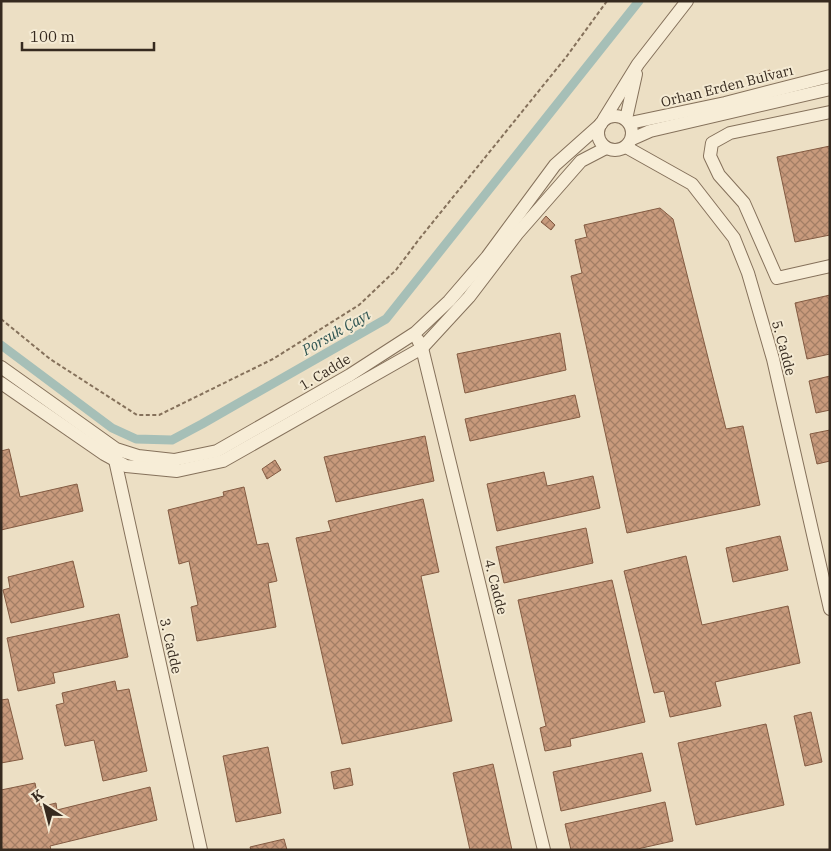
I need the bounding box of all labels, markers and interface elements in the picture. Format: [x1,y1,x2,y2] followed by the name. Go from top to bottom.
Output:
[22,20,155,52] scale bar
[30,27,75,46] text: 100 m
[659,61,795,111] street label: Orhan Erden Bulvarı
[297,305,374,360] water label: Porsuk Çayı
[768,318,800,378] street label: 5. Cadde
[296,350,354,394] street label: 1. Cadde
[480,557,512,617] street label: 4. Cadde
[156,616,186,676] street label: 3. Cadde
[20,781,70,831] north arrow
[28,785,47,806] text: K

